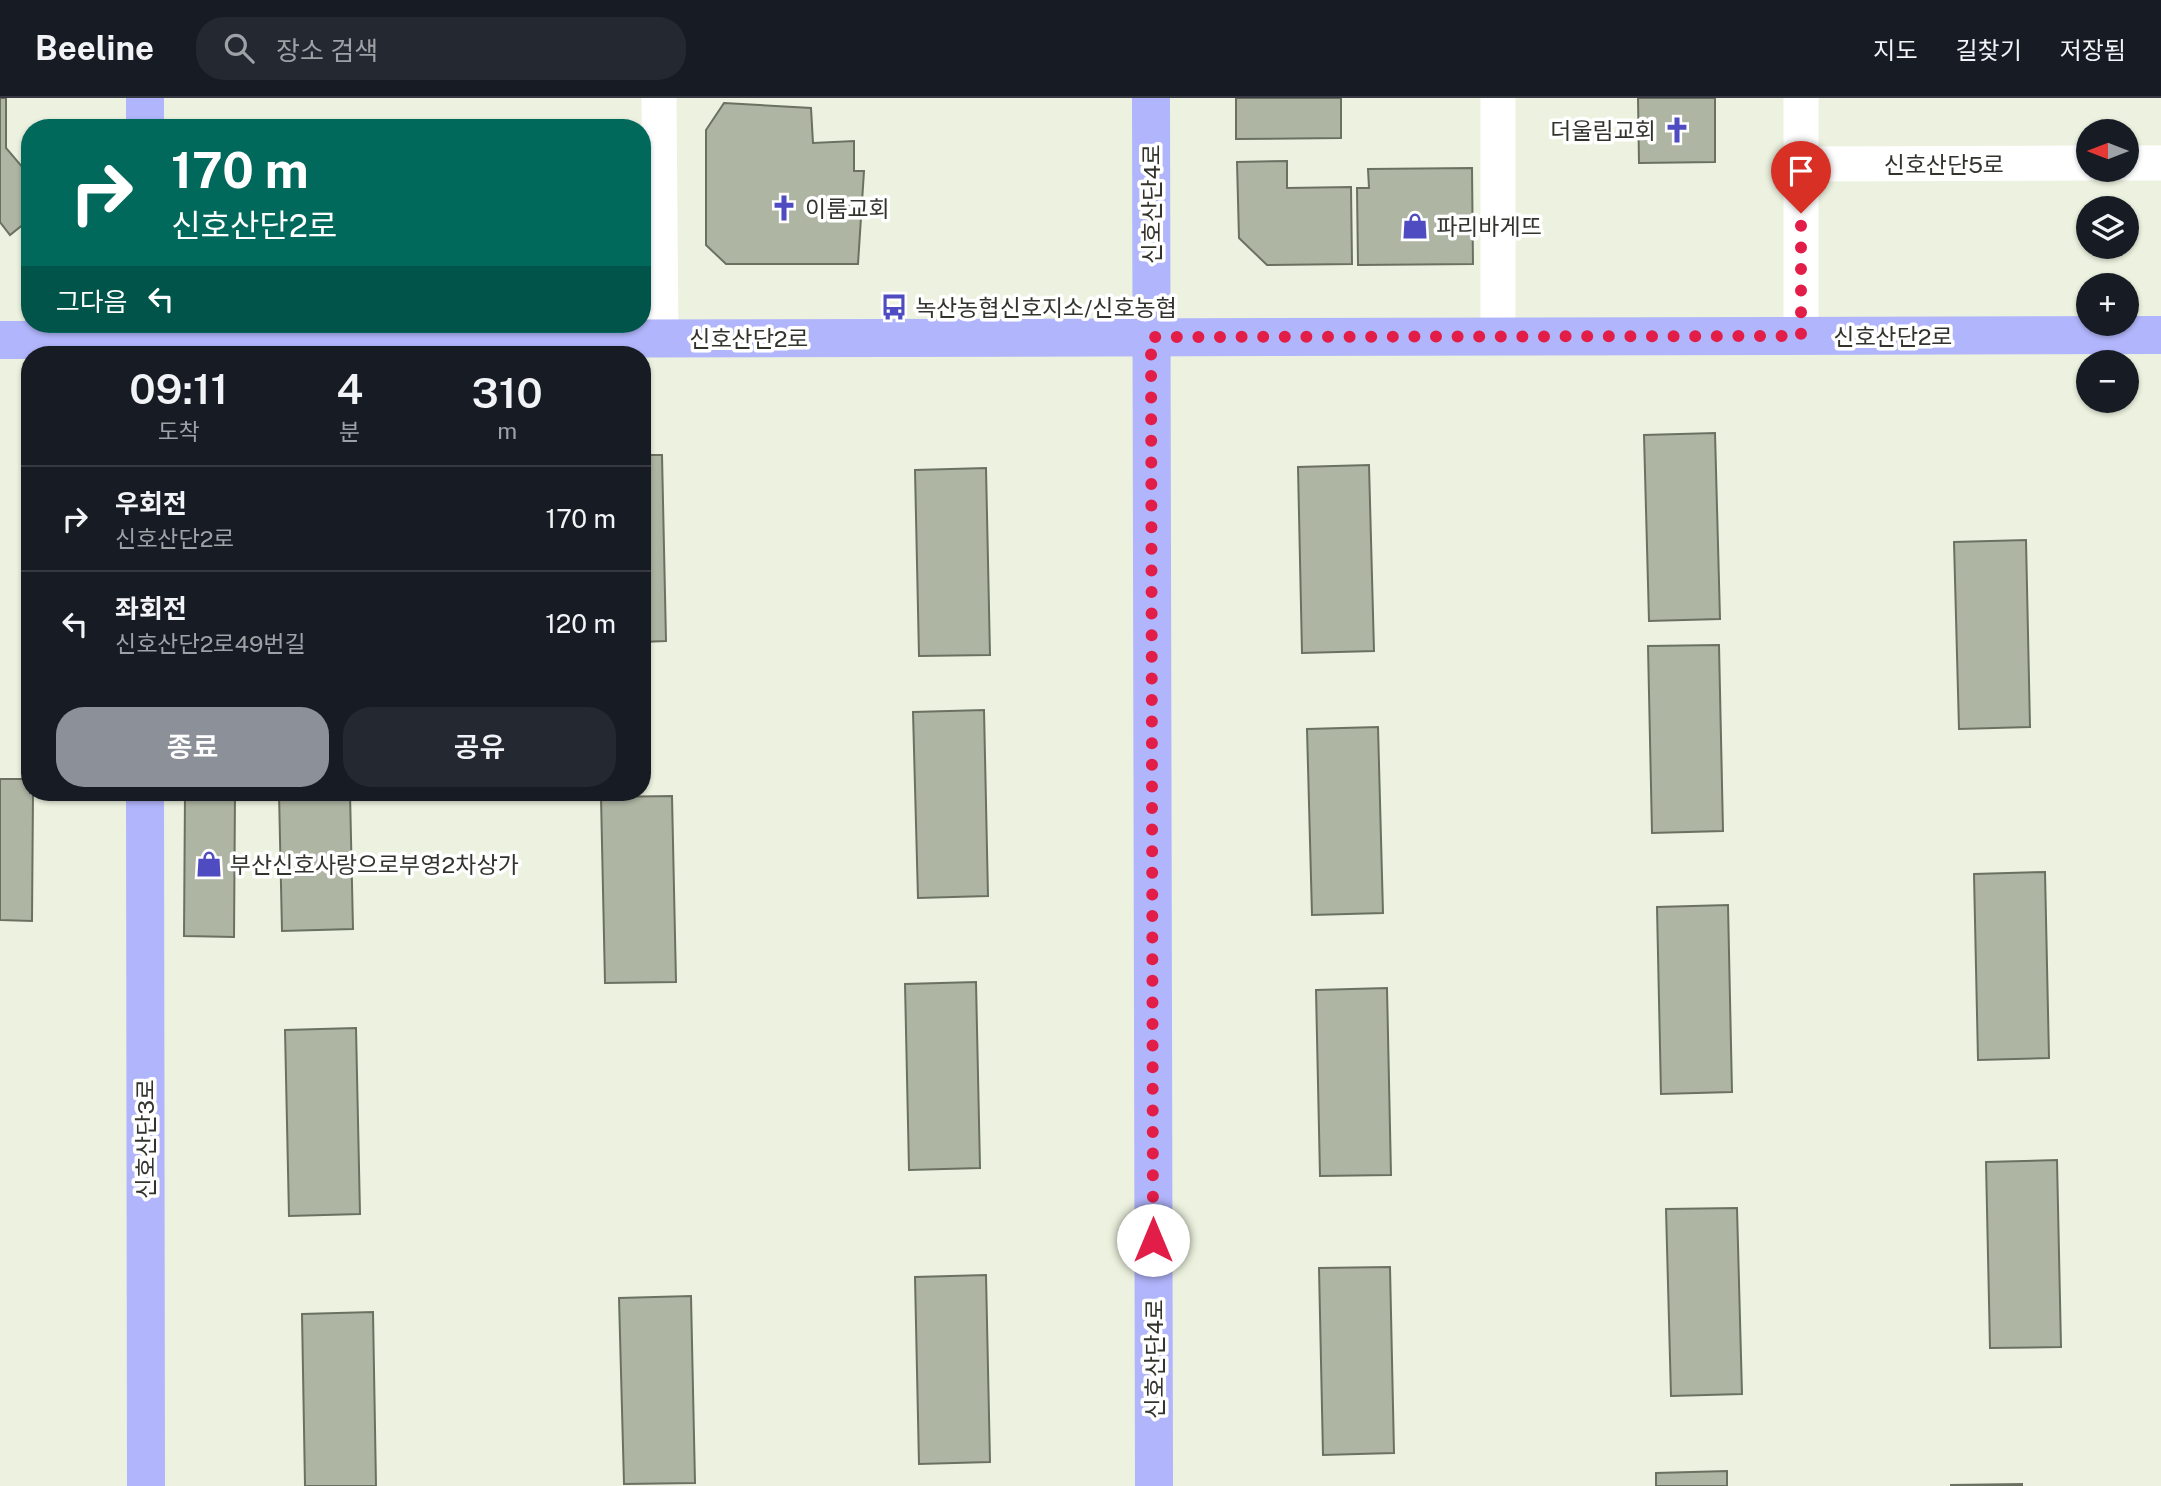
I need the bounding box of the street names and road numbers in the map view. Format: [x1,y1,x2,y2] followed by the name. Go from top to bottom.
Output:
[1138,144,1165,264] street label: 신호산단4로
[1884,151,2004,178] street label: 신호산단5로
[1833,323,1953,350] street label: 신호산단2로
[689,325,809,352] street label: 신호산단2로
[132,1079,159,1199] street label: 신호산단3로
[1141,1299,1168,1419] street label: 신호산단4로

